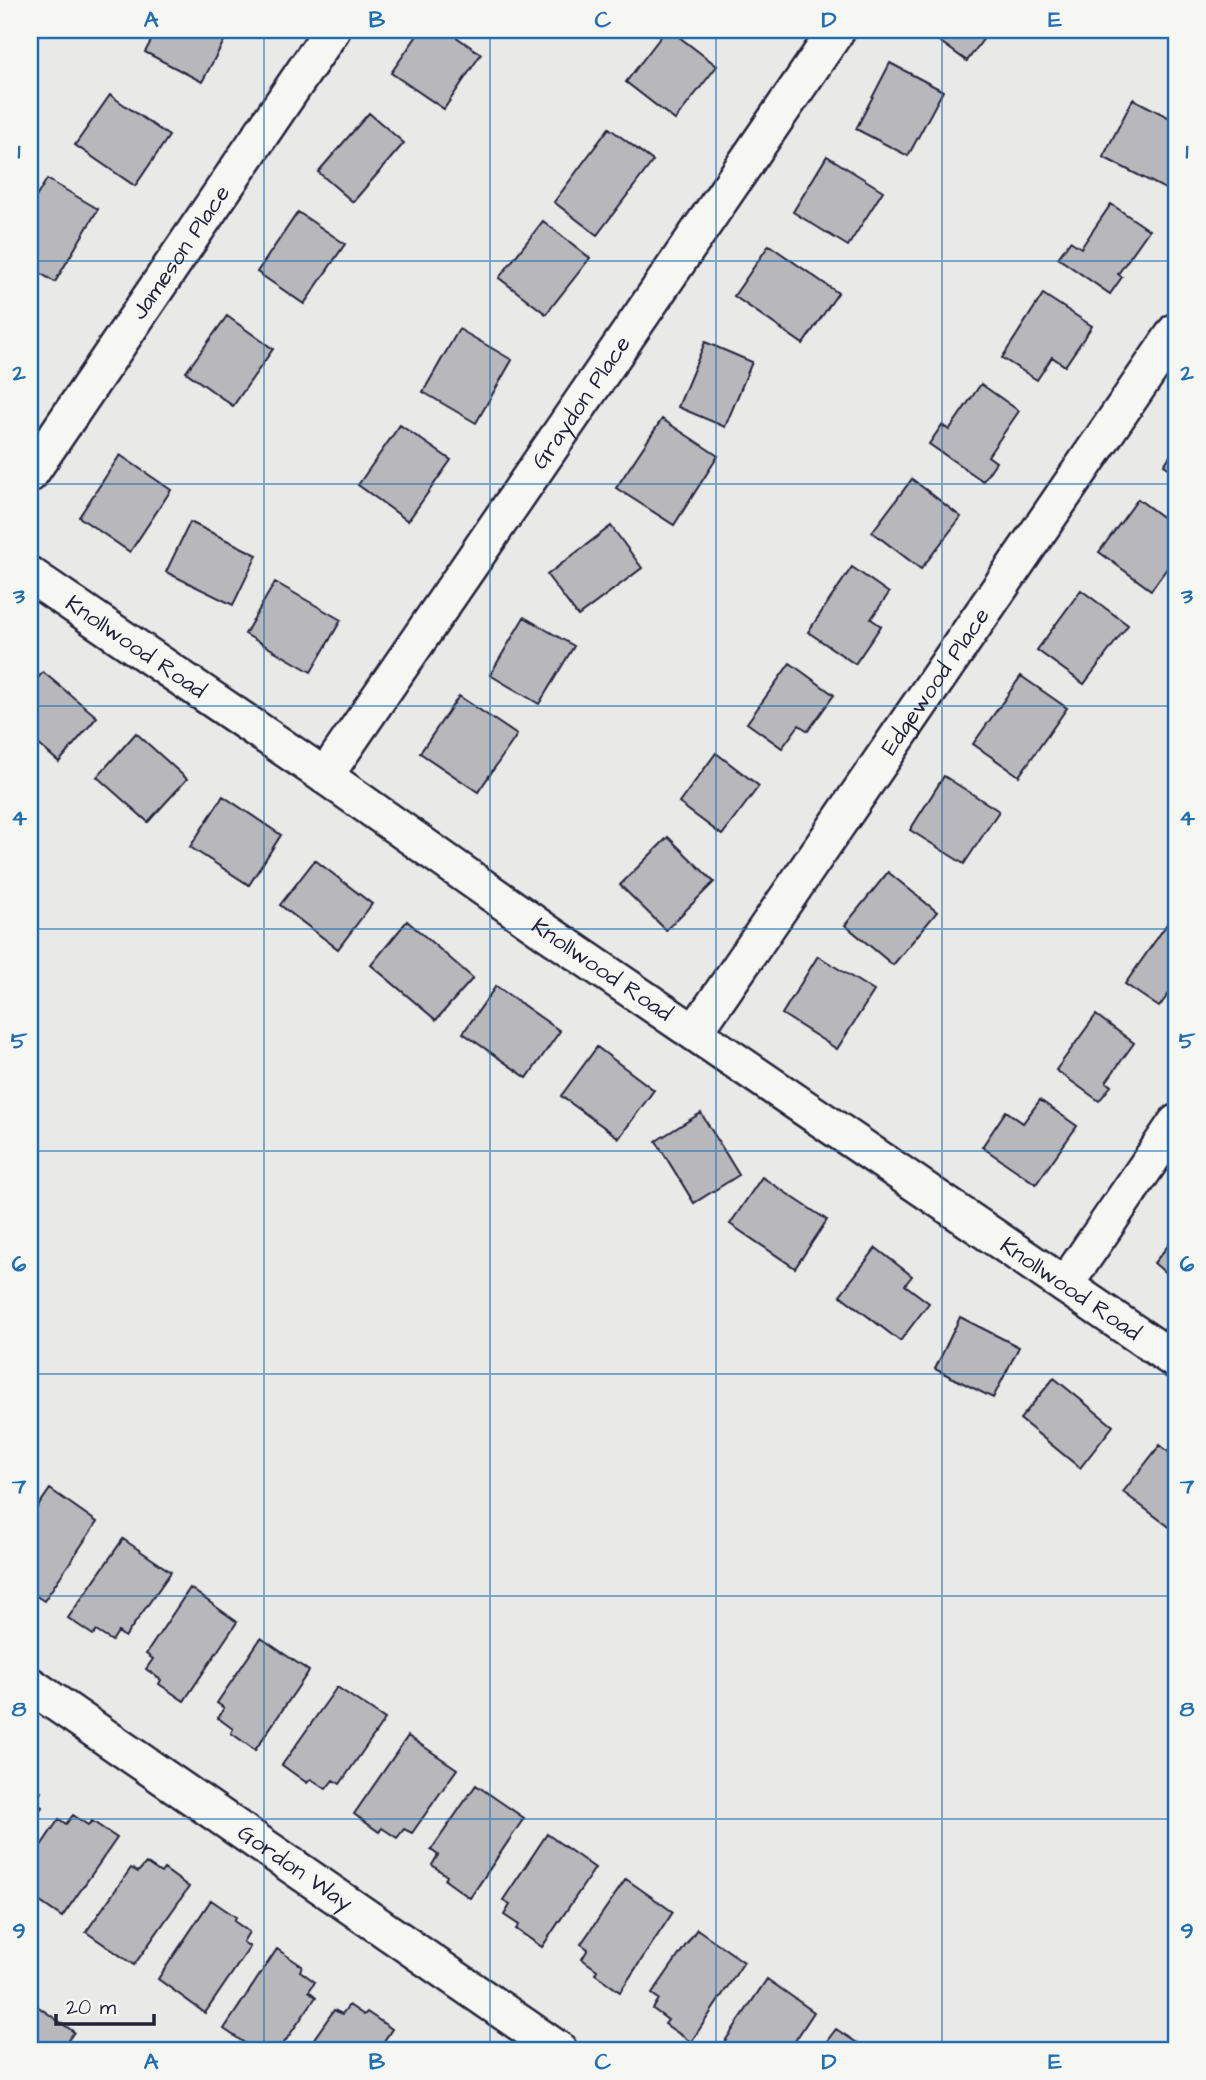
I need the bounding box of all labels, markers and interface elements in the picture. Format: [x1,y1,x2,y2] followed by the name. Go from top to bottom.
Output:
[144,4,159,36] text: A
[369,4,386,36] text: B
[595,4,612,36] text: C
[822,4,837,36] text: D
[1048,4,1062,36] text: E
[18,135,21,167] text: 1
[1186,135,1189,167] text: 1
[123,179,238,326] street label: Jameson Place
[524,329,639,476] street label: Graydon Place
[11,357,26,389] text: 2
[1179,357,1194,389] text: 2
[12,580,25,612] text: 3
[1180,580,1193,612] text: 3
[59,588,213,707] street label: Knollwood Road
[874,601,997,762] street label: Edgewood Place
[11,802,27,834] text: 4
[1179,802,1195,834] text: 4
[525,910,679,1029] street label: Knollwood Road
[11,1025,28,1057] text: 5
[1179,1025,1196,1057] text: 5
[994,1230,1147,1349] street label: Knollwood Road
[12,1248,27,1280] text: 6
[1180,1248,1195,1280] text: 6
[11,1470,27,1502] text: 7
[1179,1470,1195,1502] text: 7
[12,1693,27,1725] text: 8
[1180,1693,1195,1725] text: 8
[231,1817,359,1920] street label: Gordon Way
[12,1915,26,1947] text: 9
[1180,1915,1194,1947] text: 9
[56,1982,154,2026] scale bar
[66,1993,117,2022] text: 20 m
[144,2046,159,2078] text: A
[369,2046,386,2078] text: B
[595,2046,612,2078] text: C
[822,2046,837,2078] text: D
[1048,2046,1062,2078] text: E

